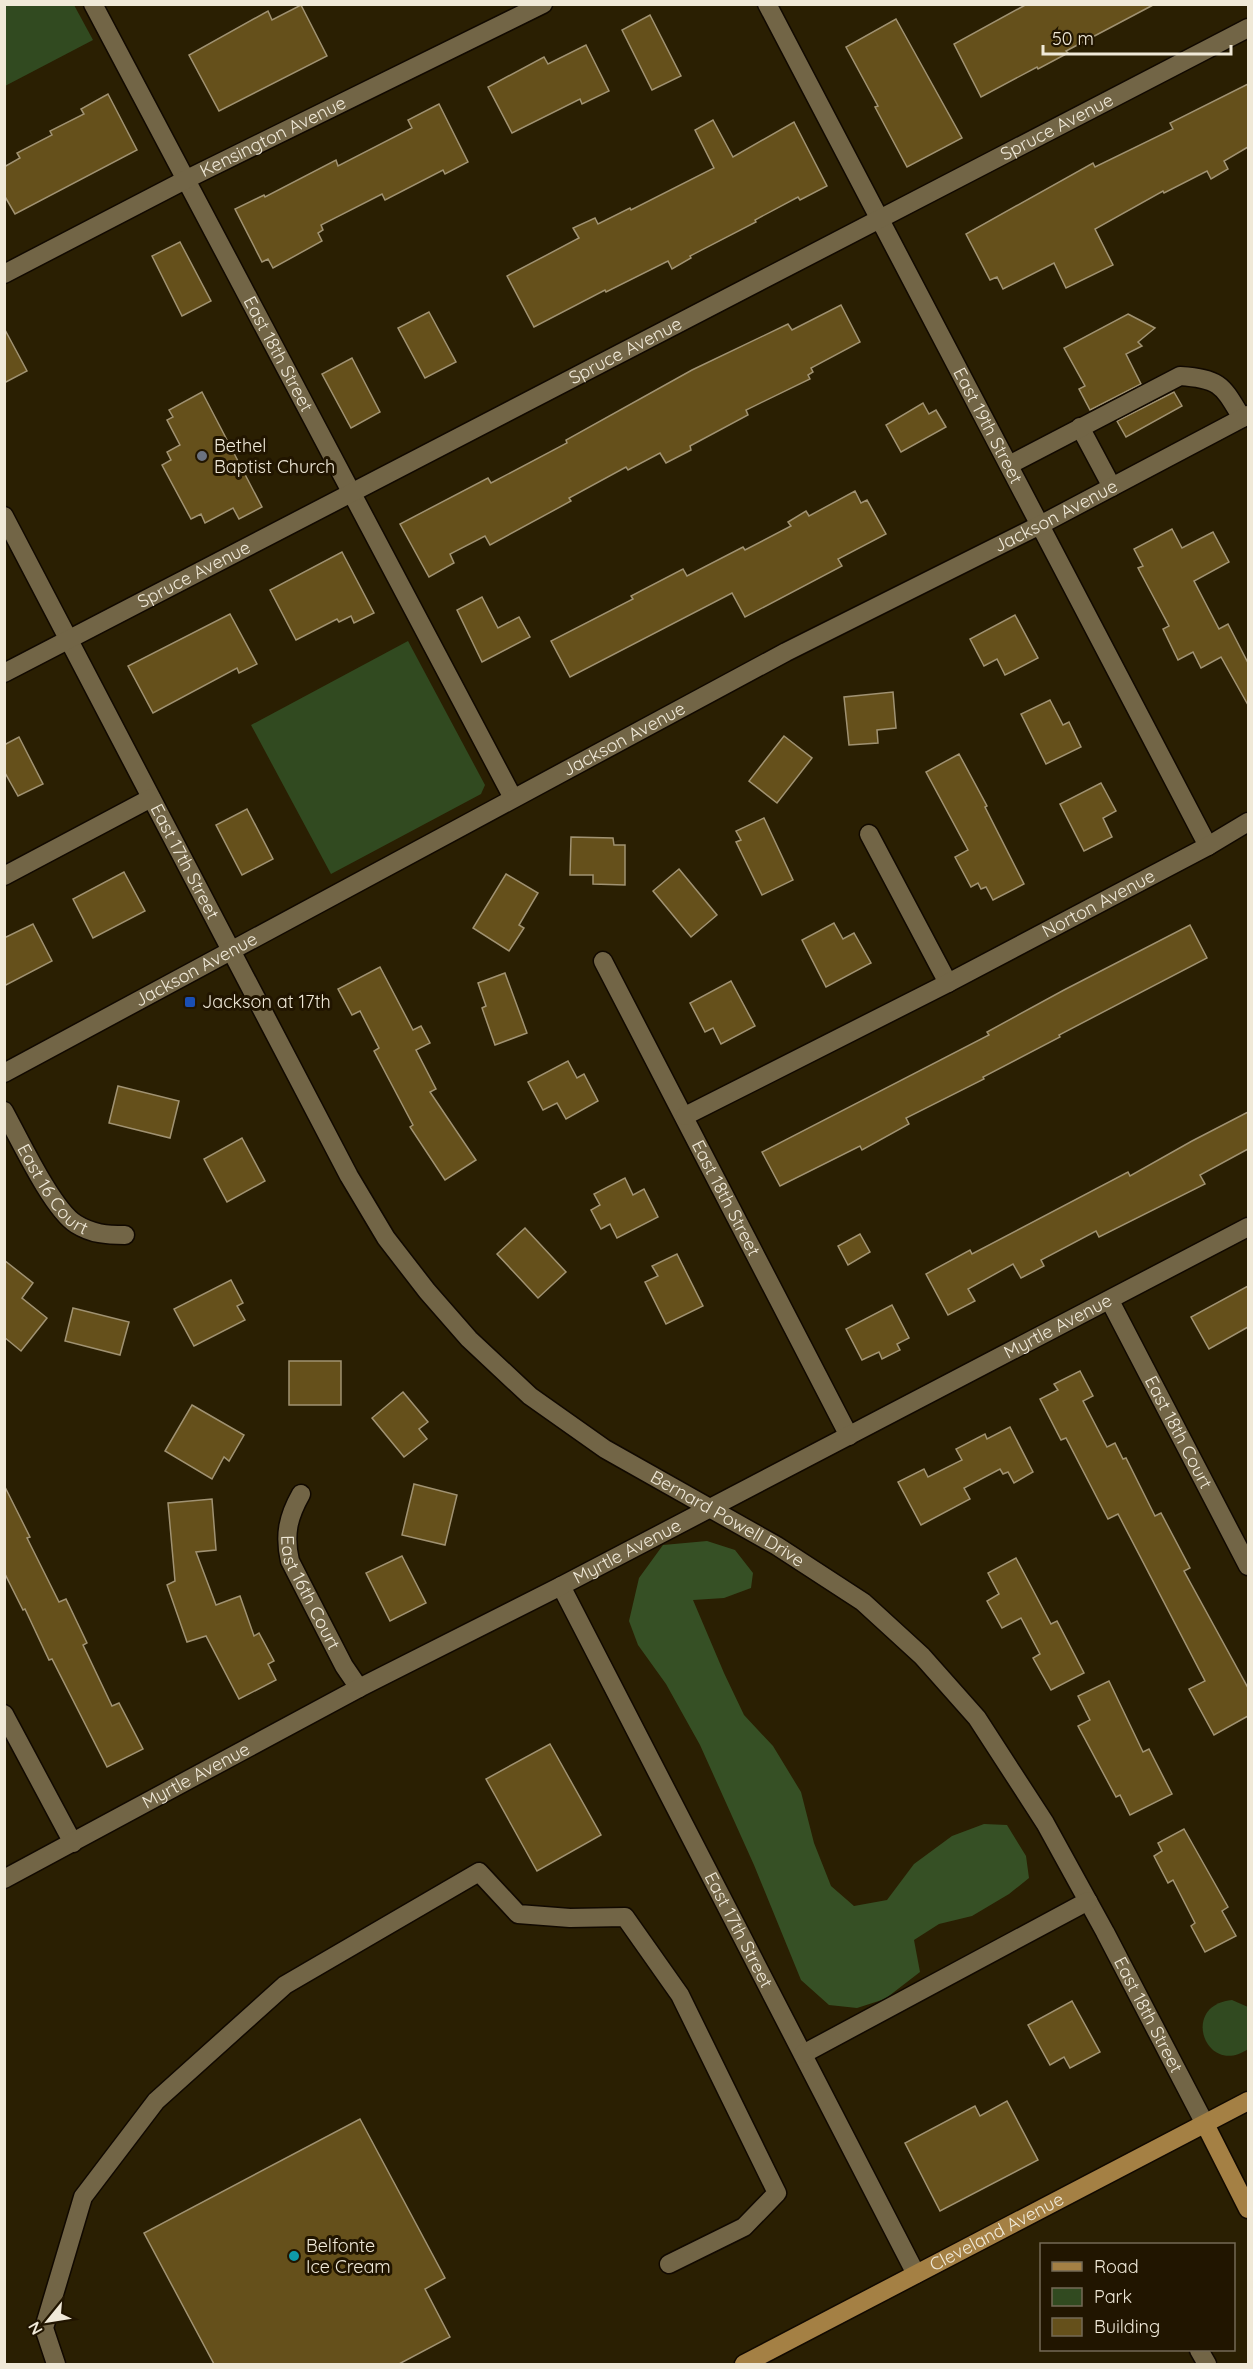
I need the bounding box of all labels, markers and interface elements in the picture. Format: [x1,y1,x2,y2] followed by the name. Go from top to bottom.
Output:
[1043,18,1230,56] scale bar
[1052,27,1094,50] text: 50 m
[996,88,1117,165] street label: Spruce Avenue
[196,91,350,182] street label: Kensington Avenue
[239,292,319,416] street label: East 18th Street
[565,312,686,389] street label: Spruce Avenue
[948,363,1028,487] street label: East 19th Street
[214,434,335,478] place label: Bethel Baptist Church
[195,449,209,463] marker: Bethel Baptist Church
[990,474,1121,557] street label: Jackson Avenue
[133,535,254,613] street label: Spruce Avenue
[558,696,689,781] street label: Jackson Avenue
[145,800,225,923] street label: East 17th Street
[1038,864,1159,942] street label: Norton Avenue
[130,927,261,1012] street label: Jackson Avenue
[202,990,331,1013] place label: Jackson at 17th
[183,995,197,1009] marker: Jackson at 17th
[687,1136,766,1260] street label: East 18th Street
[12,1140,92,1240] street label: East 16 Court
[1000,1288,1116,1364] street label: Myrtle Avenue
[1140,1372,1218,1492] street label: East 18th Court
[646,1465,809,1572] street label: Bernard Powell Drive
[569,1513,685,1589] street label: Myrtle Avenue
[276,1535,346,1653] street label: East 16th Court
[138,1737,254,1814] street label: Myrtle Avenue
[700,1868,778,1991] street label: East 17th Street
[1109,1953,1188,2077] street label: East 18th Street
[925,2187,1068,2276] street label: Cleveland Avenue
[306,2234,391,2278] place label: Belfonte Ice Cream
[1040,2243,1235,2351] legend
[287,2249,301,2263] marker: Belfonte Ice Cream
[1094,2255,1139,2278] text: Road
[1094,2285,1132,2308] text: Park
[18,2291,78,2351] north arrow
[1094,2315,1160,2338] text: Building
[23,2318,47,2339] text: N

